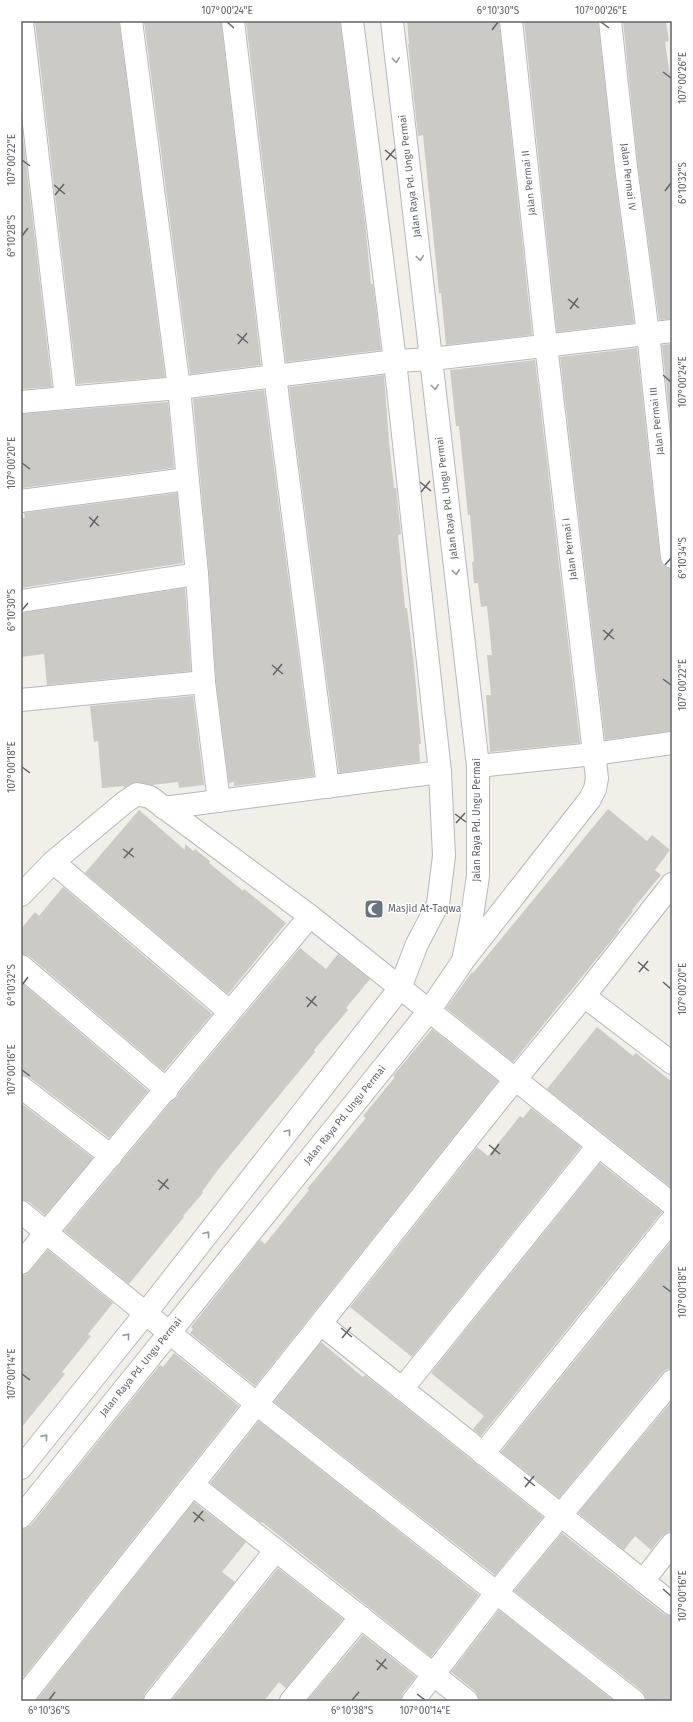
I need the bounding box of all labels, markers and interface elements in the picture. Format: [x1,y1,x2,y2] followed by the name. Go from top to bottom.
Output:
[201,5,253,17] text: 107°00'24"E
[477,5,520,17] text: 6°10'30"S
[575,5,627,17] text: 107°00'26"E
[677,52,689,104] text: 107°00'26"E
[391,57,400,63] one-way arrow
[396,114,423,238] street label: Jalan Raya Pd. Ungu Permai
[6,134,18,186] text: 107°00'22"E
[618,143,638,212] street label: Jalan Permai IV
[520,150,538,216] street label: Jalan Permai II
[677,162,689,204] text: 6°10'32"S
[6,214,18,257] text: 6°10'28"S
[415,255,424,261] one-way arrow
[677,356,689,408] text: 107°00'24"E
[430,384,439,391] one-way arrow
[647,386,667,456] street label: Jalan Permai III
[433,436,460,560] street label: Jalan Raya Pd. Ungu Permai
[6,437,18,489] text: 107°00'20"E
[560,517,580,581] street label: Jalan Permai I
[677,537,689,579] text: 6°10'34"S
[451,569,460,575] one-way arrow
[6,588,18,631] text: 6°10'30"S
[677,659,689,711] text: 107°00'22"E
[6,741,18,793] text: 107°00'18"E
[471,758,483,882] street label: Jalan Raya Pd. Ungu Permai
[363,898,385,920] mosque icon: Masjid At-Taqwa
[388,903,461,915] place label: Masjid At-Taqwa
[677,963,689,1015] text: 107°00'20"E
[6,964,18,1006] text: 6°10'32"S
[6,1044,18,1096] text: 107°00'16"E
[301,1063,389,1167] street label: Jalan Raya Pd. Ungu Permai
[283,1129,290,1136] one-way arrow
[203,1231,210,1238] one-way arrow
[677,1266,689,1318] text: 107°00'18"E
[97,1315,185,1419] street label: Jalan Raya Pd. Ungu Permai
[122,1333,129,1341] one-way arrow
[6,1348,18,1400] text: 107°00'14"E
[41,1435,48,1442] one-way arrow
[677,1570,689,1622] text: 107°00'16"E
[28,1705,71,1717] text: 6°10'36"S
[331,1705,374,1717] text: 6°10'38"S
[399,1705,451,1717] text: 107°00'14"E

